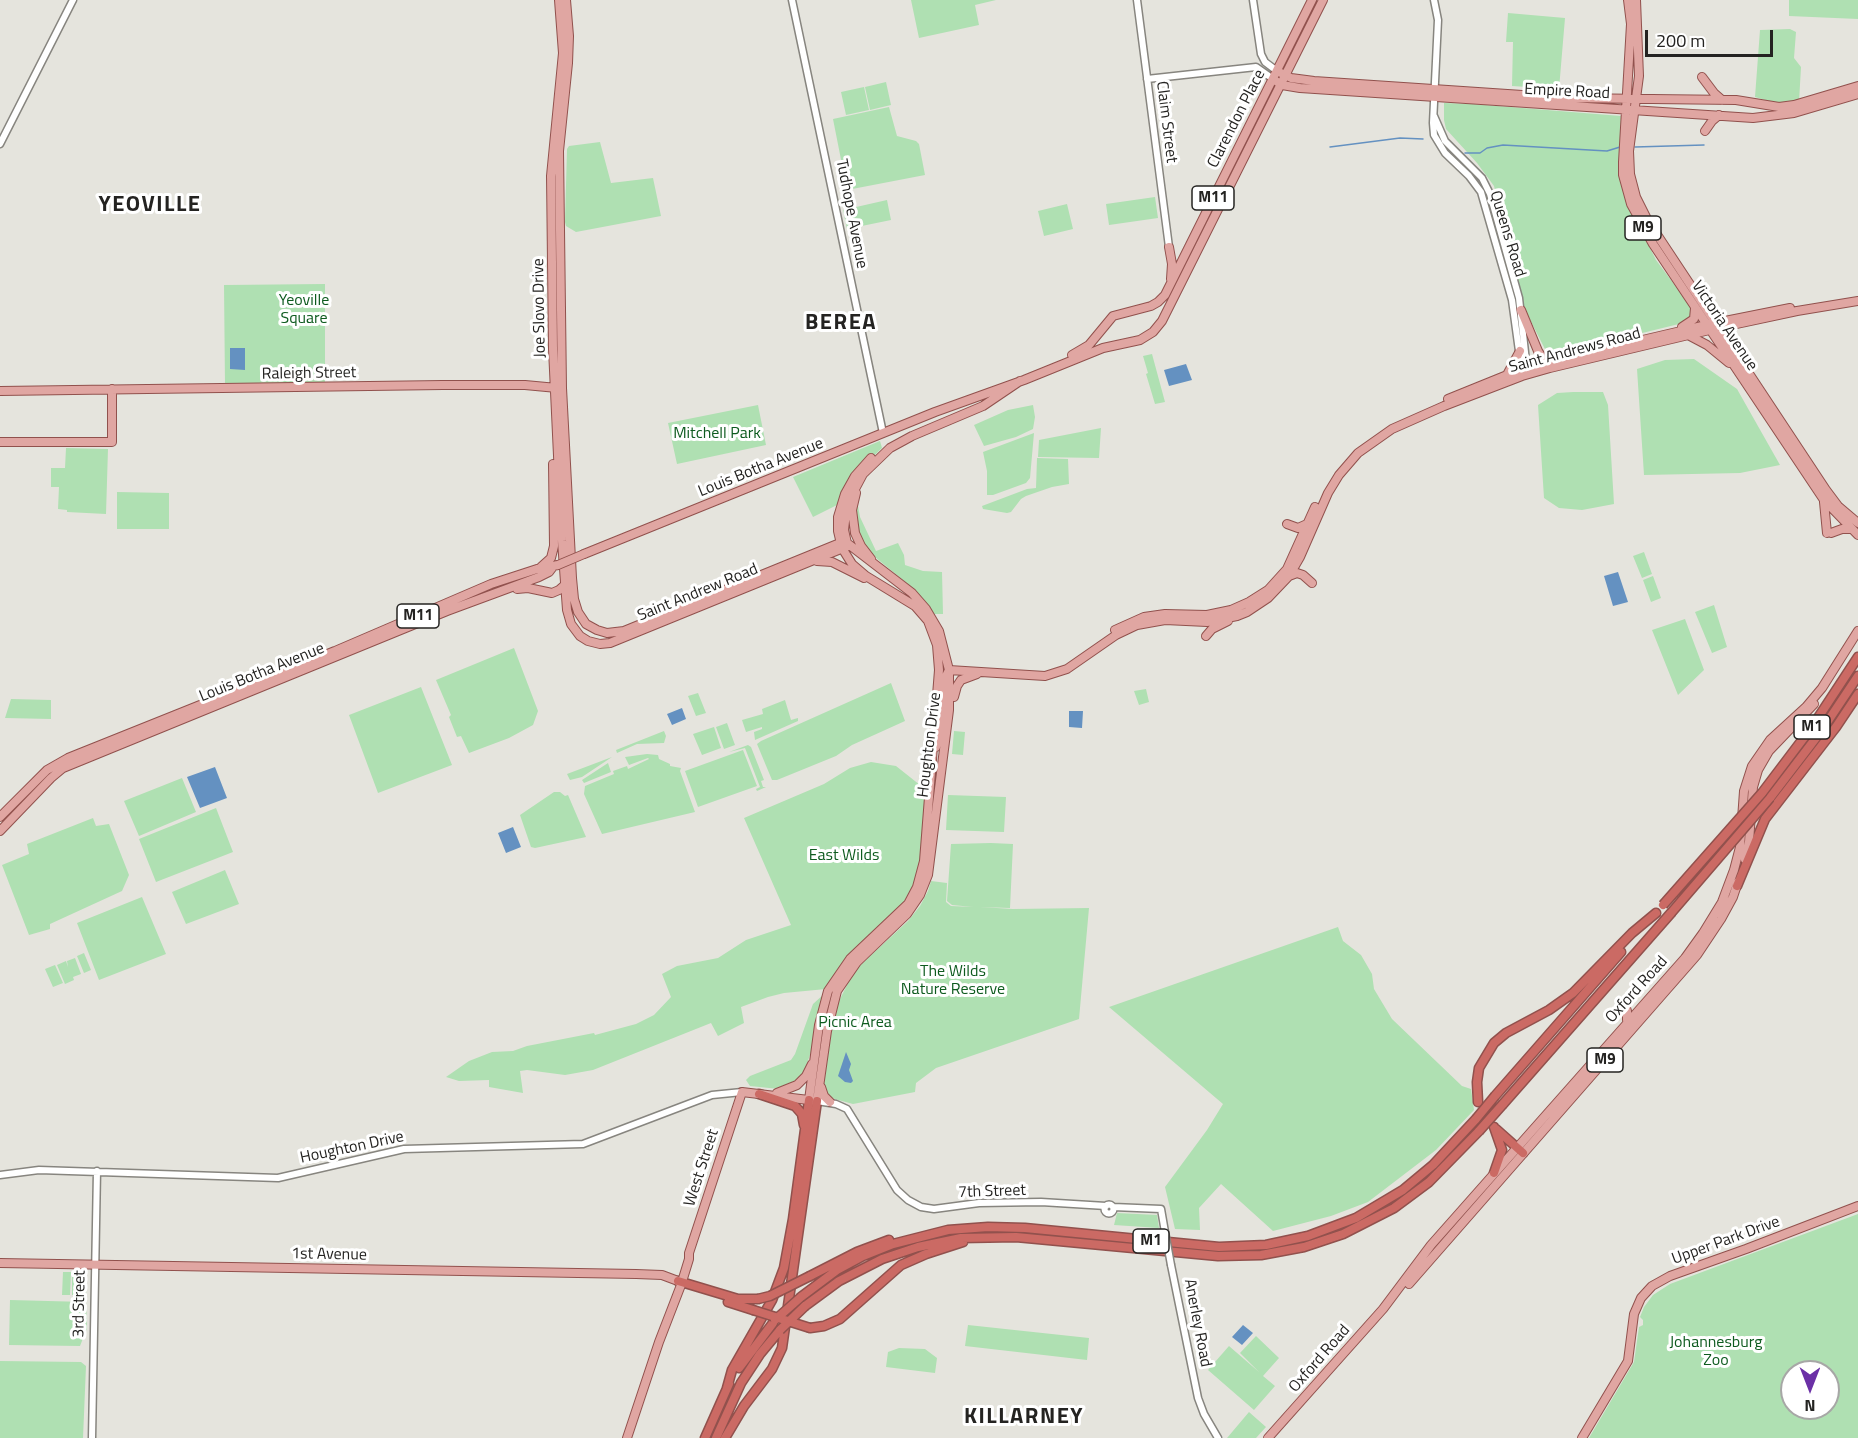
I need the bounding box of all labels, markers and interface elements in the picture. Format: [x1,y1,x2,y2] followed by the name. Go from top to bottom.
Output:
[1648,18,1776,56] scale bar
[1656,27,1705,54] text: 200 m
[1204,67,1270,171] street label: Clarendon Place
[1151,80,1181,164] street label: Claim Street
[1524,80,1610,104] street label: Empire Road
[831,158,871,270] street label: Tudhope Avenue
[1192,186,1234,210] road number: M11
[1485,188,1529,280] street label: Queens Road
[99,193,201,219] district label: YEOVILLE
[1625,216,1661,240] road number: M9
[530,258,550,358] street label: Joe Slovo Drive
[1687,277,1761,375] street label: Victoria Avenue
[279,291,329,329] park label: Yeoville Square
[805,311,877,337] district label: BEREA
[1507,324,1643,378] street label: Saint Andrews Road
[261,364,357,384] street label: Raleigh Street
[673,424,761,444] park label: Mitchell Park
[696,434,826,502] street label: Louis Botha Avenue
[635,560,761,626] street label: Saint Andrew Road
[397,604,439,628] road number: M11
[197,639,327,707] street label: Louis Botha Avenue
[914,691,946,799] street label: Houghton Drive
[1794,715,1830,739] road number: M1
[809,846,879,866] park label: East Wilds
[1602,953,1672,1027] street label: Oxford Road
[901,962,1005,1000] park label: The Wilds Nature Reserve
[818,1013,892,1033] park label: Picnic Area
[1587,1048,1623,1072] road number: M9
[681,1127,723,1209] street label: West Street
[298,1128,406,1168] street label: Houghton Drive
[958,1181,1026,1203] street label: 7th Street
[1669,1213,1783,1269] street label: Upper Park Drive
[1133,1229,1169,1253] road number: M1
[291,1245,367,1265] street label: 1st Avenue
[70,1270,90,1338] street label: 3rd Street
[1179,1277,1215,1369] street label: Anerley Road
[1285,1321,1355,1397] street label: Oxford Road
[1670,1333,1762,1371] park label: Johannesburg Zoo
[1780,1360,1840,1420] north arrow
[1804,1394,1816,1418] text: N
[964,1405,1084,1431] district label: KILLARNEY

